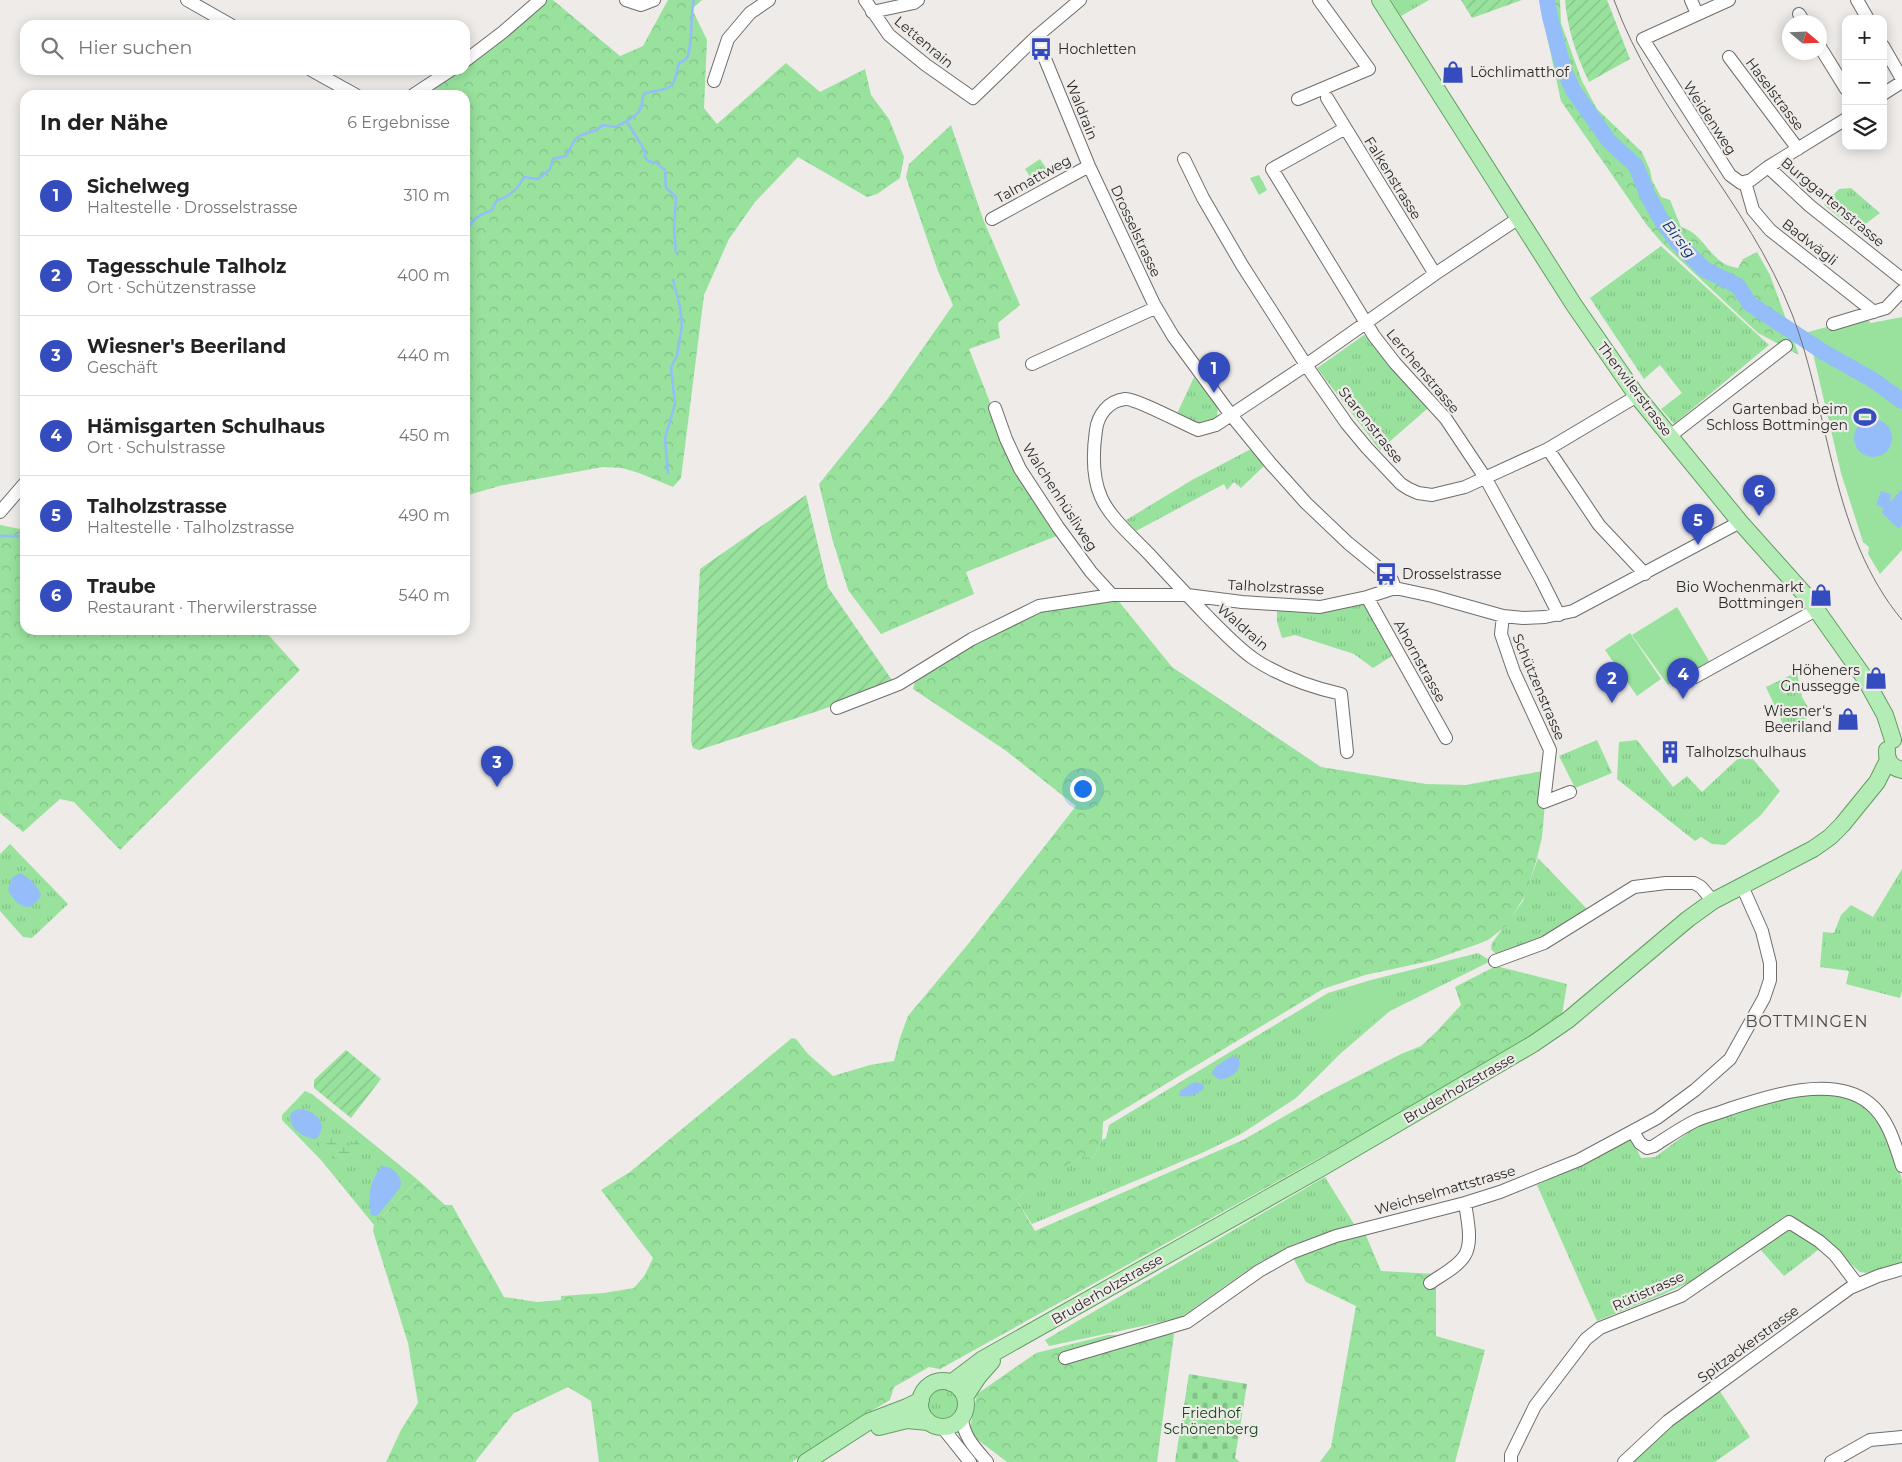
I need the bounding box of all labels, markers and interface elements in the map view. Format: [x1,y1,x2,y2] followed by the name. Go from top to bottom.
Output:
[891,12,957,72] street label: Lettenrain
[1782,15,1827,60] north arrow
[1842,15,1887,150] map controls
[1842,15,1887,60] button: +
[20,20,470,75] search box
[38,34,66,62] icon: search
[78,36,192,59] text: Hier suchen
[1028,36,1054,62] bus stop icon: Hochletten
[1058,40,1136,58] place label: Hochletten
[1742,54,1808,134] street label: Haselstrasse
[1440,59,1466,85] shop icon: Löchlimatthof
[1842,60,1887,105] button: −
[1470,63,1570,81] place label: Löchlimatthof
[1062,77,1102,143] street label: Waldrain
[1679,78,1741,158] street label: Weidenweg
[1842,105,1887,150] button: layers
[40,110,168,135] text: In der Nähe
[347,113,450,132] text: 6 Ergebnisse
[1360,133,1426,223] street label: Falkenstrasse
[992,151,1074,207] street label: Talmattweg
[1777,153,1889,251] street label: Burggartenstrasse
[87,175,190,198] text: Sichelweg
[1107,182,1165,280] street label: Drosselstrasse
[53,186,59,205] text: 1
[403,186,450,205] text: 310 m
[87,198,298,217] text: Haltestelle · Drosselstrasse
[1779,215,1841,269] street label: Badwägli
[1659,216,1700,261] water label: Birsig
[87,255,286,278] text: Tagesschule Talholz
[51,266,61,285] text: 2
[397,266,450,285] text: 400 m
[87,278,256,297] text: Ort · Schützenstrasse
[1382,325,1464,417] street label: Lerchenstrasse
[87,335,286,358] text: Wiesner's Beeriland
[1594,338,1676,440] street label: Therwilerstrasse
[51,346,61,365] text: 3
[397,346,450,365] text: 440 m
[1198,352,1230,393] pin: 1
[87,358,158,377] text: Geschäft
[1335,383,1407,467] street label: Starenstrasse
[1706,400,1848,434] place label: Gartenbad beim Schloss Bottmingen
[1852,404,1878,430] sports icon: Gartenbad beim Schloss Bottmingen
[87,415,325,438] text: Hämisgarten Schulhaus
[50,426,62,445] text: 4
[399,426,450,445] text: 450 m
[87,438,225,457] text: Ort · Schulstrasse
[1018,440,1102,554] street label: Walchenhüsliweg
[1743,475,1775,516] pin: 6
[87,495,227,518] text: Talholzstrasse
[1682,504,1714,545] pin: 5
[51,506,61,525] text: 5
[398,506,450,525] text: 490 m
[87,518,294,537] text: Haltestelle · Talholzstrasse
[1373,561,1399,587] bus stop icon: Drosselstrasse
[1402,565,1502,583] place label: Drosselstrasse
[87,575,156,598] text: Traube
[1227,575,1325,599] street label: Talholzstrasse
[1676,578,1804,612] place label: Bio Wochenmarkt Bottmingen
[1808,582,1834,608] shop icon: Bio Wochenmarkt Bottmingen
[51,586,61,605] text: 6
[399,586,450,605] text: 540 m
[87,598,317,617] text: Restaurant · Therwilerstrasse
[1213,600,1273,654] street label: Waldrain
[1390,617,1450,705] street label: Ahornstrasse
[1508,631,1570,743] street label: Schützenstrasse
[1667,658,1699,699] pin: 4
[1781,661,1860,695] place label: Höheners Gnussegge
[1596,662,1628,703] pin: 2
[1863,665,1889,691] shop icon: Höheners Gnussegge
[1764,702,1832,736] place label: Wiesner‘s Beeriland
[1835,706,1861,732] shop icon: Wiesner‘s Beeriland
[1657,739,1683,765] building icon: Talholzschulhaus
[1686,743,1806,761] place label: Talholzschulhaus
[481,746,513,787] pin: 3
[1070,776,1096,802] your location
[1745,1012,1869,1031] district label: BOTTMINGEN
[1400,1049,1518,1127] street label: Bruderholzstrasse
[1373,1161,1517,1219] street label: Weichselmattstrasse
[1048,1250,1166,1328] street label: Bruderholzstrasse
[1609,1267,1687,1315] street label: Rütistrasse
[1694,1301,1802,1387] street label: Spitzackerstrasse
[1164,1404,1258,1438] park label: Friedhof Schönenberg

